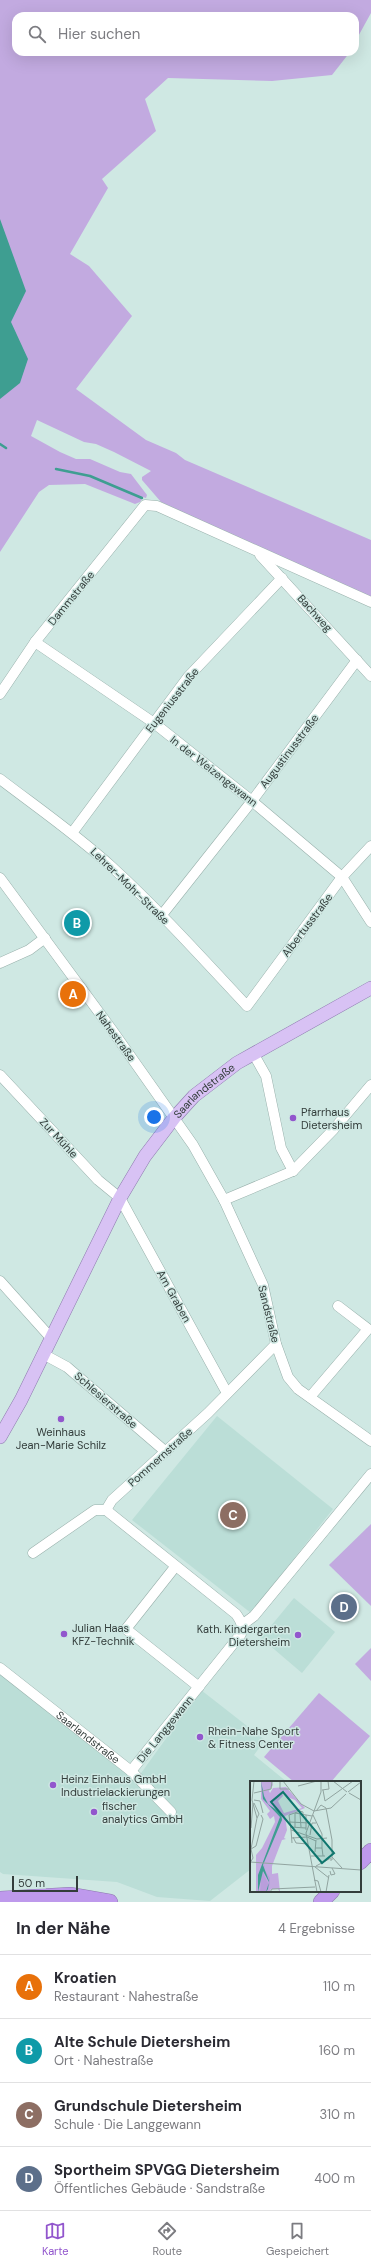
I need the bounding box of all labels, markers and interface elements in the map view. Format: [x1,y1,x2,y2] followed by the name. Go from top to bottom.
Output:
[12,12,359,56] search box
[26,23,48,45] icon: search
[58,24,140,44] text: Hier suchen
[45,568,97,628] street label: Dammstraße
[294,591,336,635] street label: Bachweg
[142,665,202,735] street label: Eugeniusstraße
[257,711,321,791] street label: Augustinusstraße
[167,732,261,810] street label: In der Weizengewann
[88,845,172,927] street label: Lehrer-Mohr-Straße
[279,890,335,960] street label: Albertusstraße
[64,908,90,938] pin: B
[60,979,86,1009] pin: A
[93,1008,139,1064] street label: Nahestraße
[170,1060,238,1121] street label: Saarlandstraße
[301,1105,362,1132] place label: Pfarrhaus Dietersheim
[144,1107,164,1127] your location
[288,1113,298,1123] marker: Pfarrhaus Dietersheim
[37,1115,81,1161] street label: Zur Mühle
[154,1267,194,1325] street label: Am Graben
[255,1284,283,1344] street label: Sandstraße
[72,1369,140,1431] street label: Schlesierstraße
[56,1414,66,1424] marker: Weinhaus Jean-Marie Schilz
[125,1424,195,1490] street label: Pommernstraße
[16,1425,106,1452] place label: Weinhaus Jean-Marie Schilz
[220,1500,246,1530] pin: C
[331,1592,357,1622] pin: D
[72,1621,135,1648] place label: Julian Haas KFZ-Technik
[197,1622,290,1649] place label: Kath. Kindergarten Dietersheim
[59,1629,69,1639] marker: Julian Haas KFZ-Technik
[293,1630,303,1640] marker: Kath. Kindergarten Dietersheim
[134,1693,196,1765] street label: Die Langgewann
[53,1708,123,1767] street label: Saarlandstraße
[208,1724,299,1751] place label: Rhein-Nahe Sport & Fitness Center
[195,1732,205,1742] marker: Rhein-Nahe Sport & Fitness Center
[61,1772,170,1799] place label: Heinz Einhaus GmbH Industrielackierungen
[48,1780,58,1790] marker: Heinz Einhaus GmbH Industrielackierungen
[250,1781,361,1892] inset map
[102,1799,183,1826] place label: fischer analytics GmbH
[89,1807,99,1817] marker: fischer analytics GmbH
[12,1874,78,1893] scale bar
[18,1876,45,1890] text: 50 m
[16,1917,111,1939] text: In der Nähe
[278,1920,355,1937] text: 4 Ergebnisse
[54,1968,117,1988] text: Kroatien
[24,1978,34,1995] text: A
[323,1978,355,1995] text: 110 m
[54,1988,198,2005] text: Restaurant · Nahestraße
[54,2032,230,2052] text: Alte Schule Dietersheim
[25,2042,33,2059] text: B
[319,2042,355,2059] text: 160 m
[54,2052,153,2069] text: Ort · Nahestraße
[54,2096,242,2116] text: Grundschule Dietersheim
[24,2106,34,2123] text: C
[320,2106,355,2123] text: 310 m
[54,2116,201,2133] text: Schule · Die Langgewann
[54,2160,280,2180] text: Sportheim SPVGG Dietersheim
[24,2170,34,2187] text: D
[314,2170,355,2187] text: 400 m
[54,2180,265,2197] text: Öffentliches Gebäude · Sandstraße
[42,2220,69,2258] tab: Karte
[153,2220,182,2258] tab: Route
[266,2220,329,2258] tab: Gespeichert

